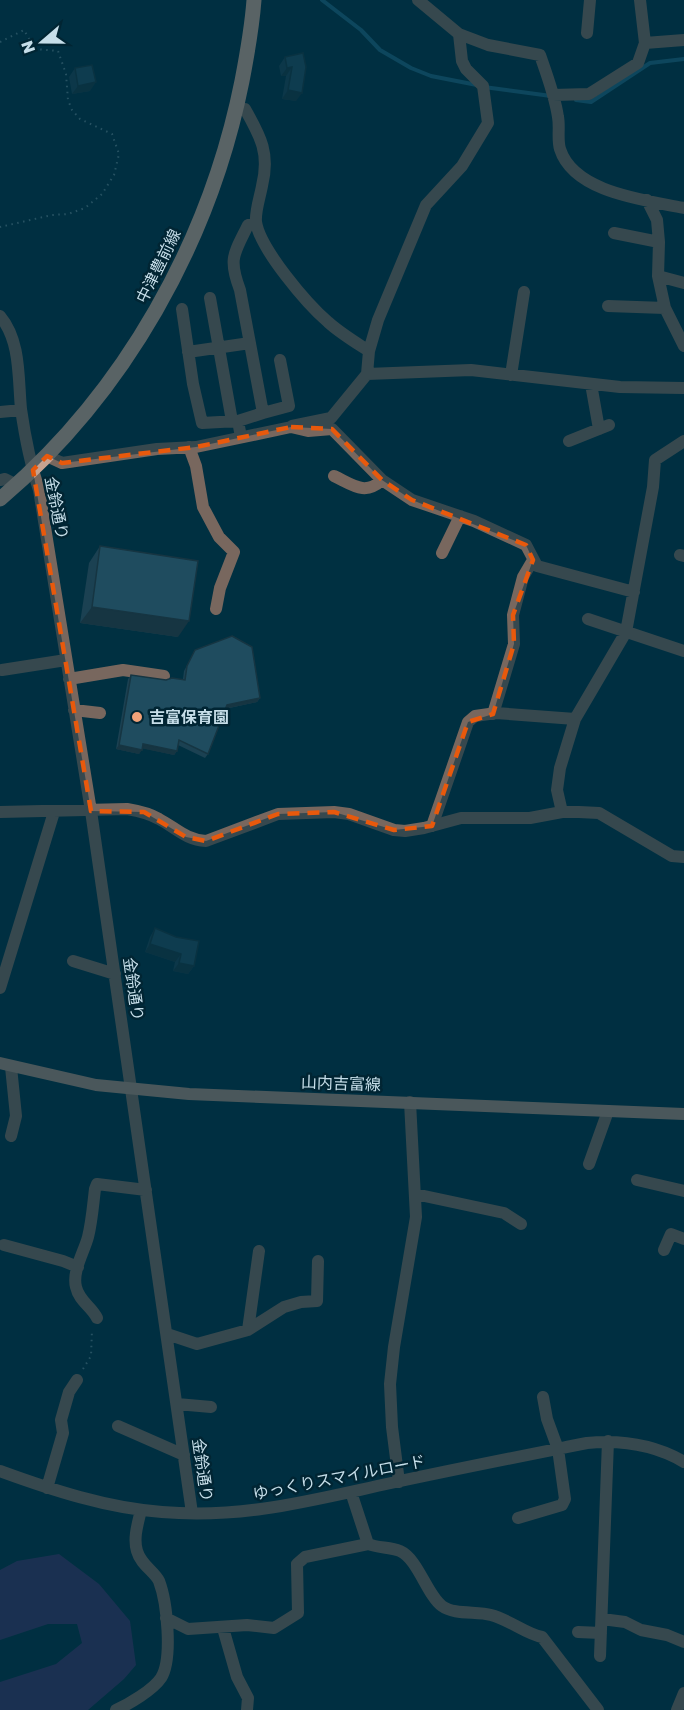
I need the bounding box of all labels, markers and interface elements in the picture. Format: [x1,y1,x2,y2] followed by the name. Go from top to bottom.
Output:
[12,12,72,72] north arrow
[16,38,39,56] text: N
[131,226,185,306] street label: 中津豊前線
[41,475,73,541] street label: 金鈴通り
[149,707,229,727] place label: 吉富保育園
[130,710,144,724] marker: 吉富保育園
[120,956,148,1022] street label: 金鈴通り
[301,1072,381,1094] street label: 山内吉富線
[189,1437,217,1503] street label: 金鈴通り
[251,1450,427,1504] street label: ゆっくりスマイルロード

